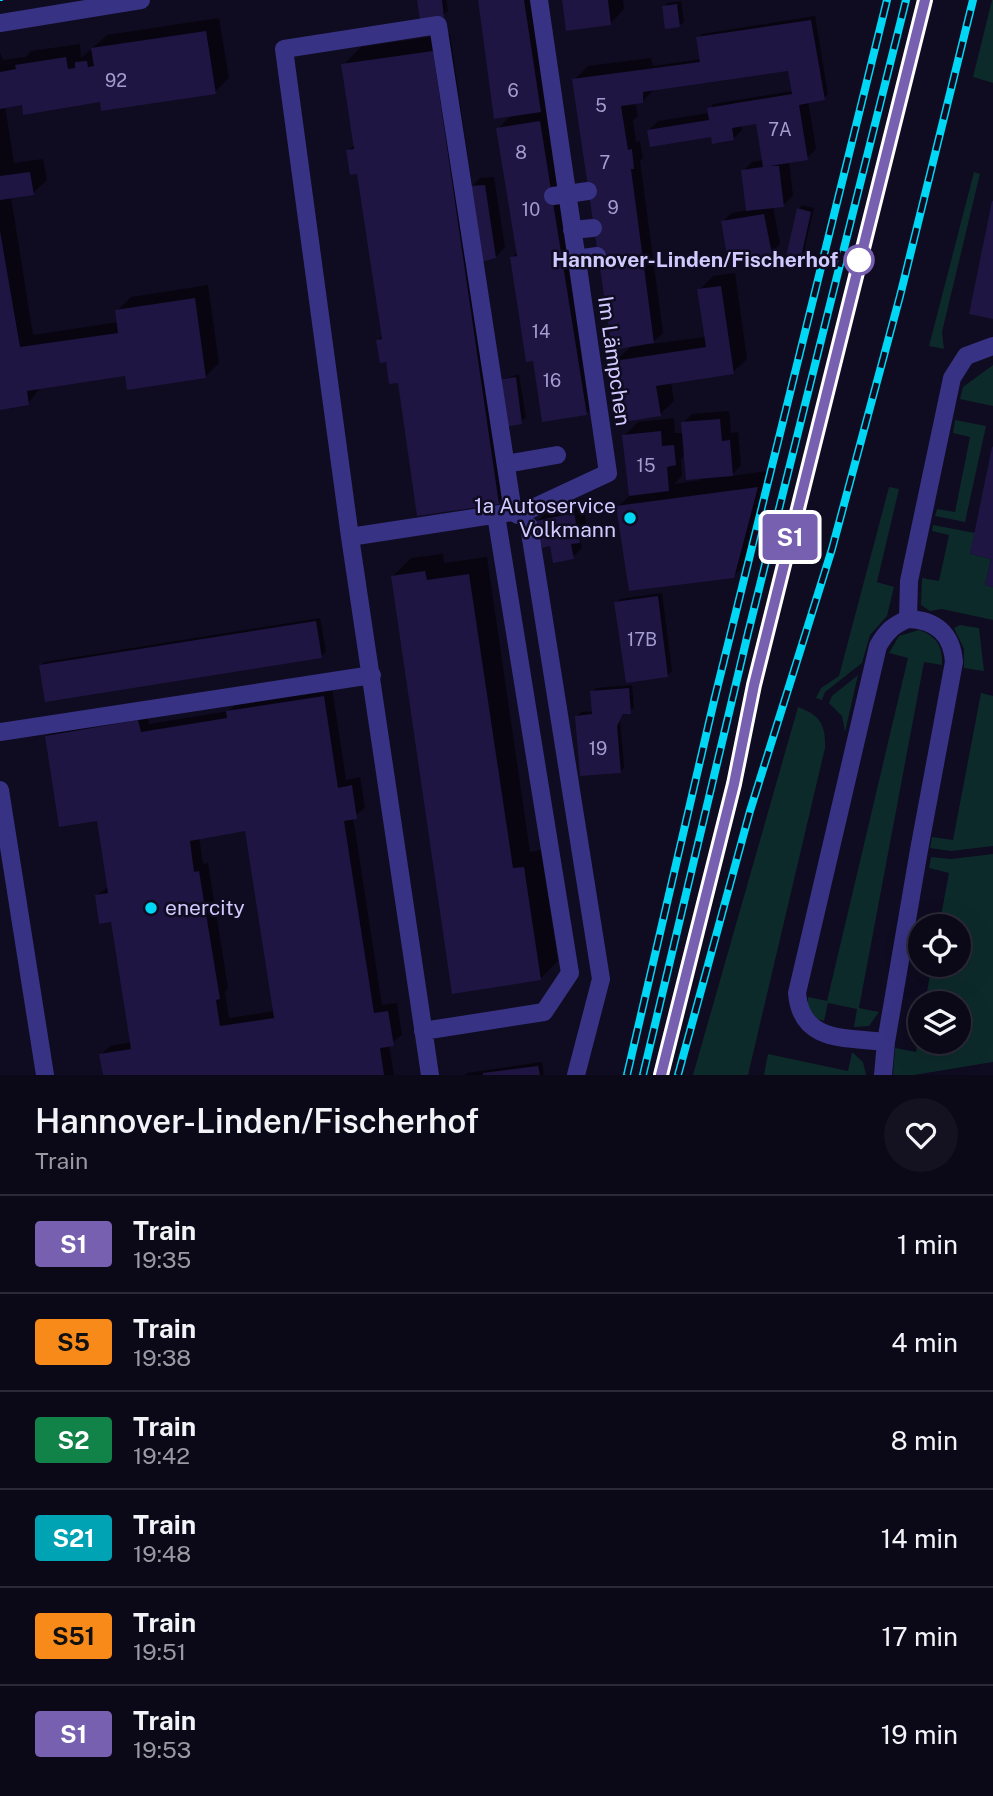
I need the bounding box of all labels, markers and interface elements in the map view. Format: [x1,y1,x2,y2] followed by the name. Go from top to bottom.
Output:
[105,70,127,91] house number: 92
[507,80,519,101] house number: 6
[595,95,607,116] house number: 5
[768,119,792,140] house number: 7A
[515,142,527,163] house number: 8
[600,152,610,173] house number: 7
[607,197,619,218] house number: 9
[522,199,540,220] house number: 10
[844,245,874,275] marker: Hannover-Linden/Fischerhof
[552,247,838,272] place label: Hannover-Linden/Fischerhof
[593,294,636,427] street label: Im Lämpchen
[532,321,550,342] house number: 14
[543,370,561,391] house number: 16
[637,455,655,476] house number: 15
[474,493,616,542] place label: 1a Autoservice Volkmann
[622,510,638,526] marker: 1a Autoservice Volkmann
[758,514,822,560] line badge: S1
[777,523,803,551] text: S1
[627,629,657,650] house number: 17B
[589,738,607,759] house number: 19
[165,895,245,920] place label: enercity
[143,900,159,916] marker: enercity
[908,914,971,1054] map controls
[908,914,971,977] button: locate
[908,991,971,1054] button: layers
[884,1098,958,1172] button: heart
[35,1102,479,1140] text: Hannover-Linden/Fischerhof
[35,1147,88,1174] text: Train
[133,1215,196,1246] text: Train
[897,1229,958,1260] text: 1 min
[60,1230,87,1258] text: S1
[133,1246,191,1273] text: 19:35
[133,1313,196,1344] text: Train
[891,1327,958,1358] text: 4 min
[57,1328,90,1356] text: S5
[133,1344,191,1371] text: 19:38
[133,1411,196,1442] text: Train
[891,1425,958,1456] text: 8 min
[58,1426,89,1454] text: S2
[133,1442,190,1469] text: 19:42
[133,1509,196,1540] text: Train
[881,1523,958,1554] text: 14 min
[52,1524,95,1552] text: S21
[133,1540,191,1567] text: 19:48
[133,1607,196,1638] text: Train
[881,1621,958,1652] text: 17 min
[52,1622,95,1650] text: S51
[133,1638,186,1665] text: 19:51
[133,1705,196,1736] text: Train
[881,1719,958,1750] text: 19 min
[60,1720,87,1748] text: S1
[133,1736,191,1763] text: 19:53

